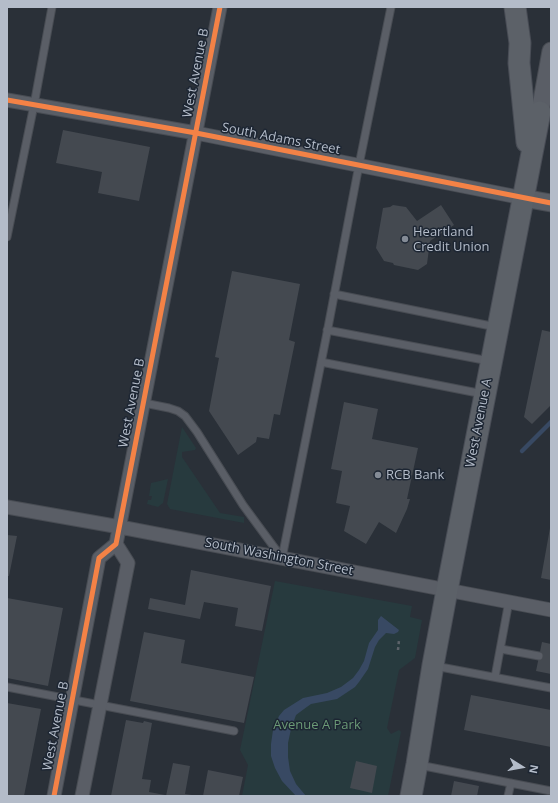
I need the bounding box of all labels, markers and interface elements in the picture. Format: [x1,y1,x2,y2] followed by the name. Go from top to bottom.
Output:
[180,27,212,119] street label: West Avenue B
[221,120,341,158] street label: South Adams Street
[413,224,490,255] place label: Heartland Credit Union
[400,234,410,244] marker: Heartland Credit Union
[116,357,148,449] street label: West Avenue B
[463,377,495,469] street label: West Avenue A
[386,467,444,483] place label: RCB Bank
[373,470,383,480] marker: RCB Bank
[204,535,354,579] street label: South Washington Street
[40,680,72,772] street label: West Avenue B
[273,717,361,733] park label: Avenue A Park
[502,747,542,787] north arrow
[526,764,542,775] text: N

